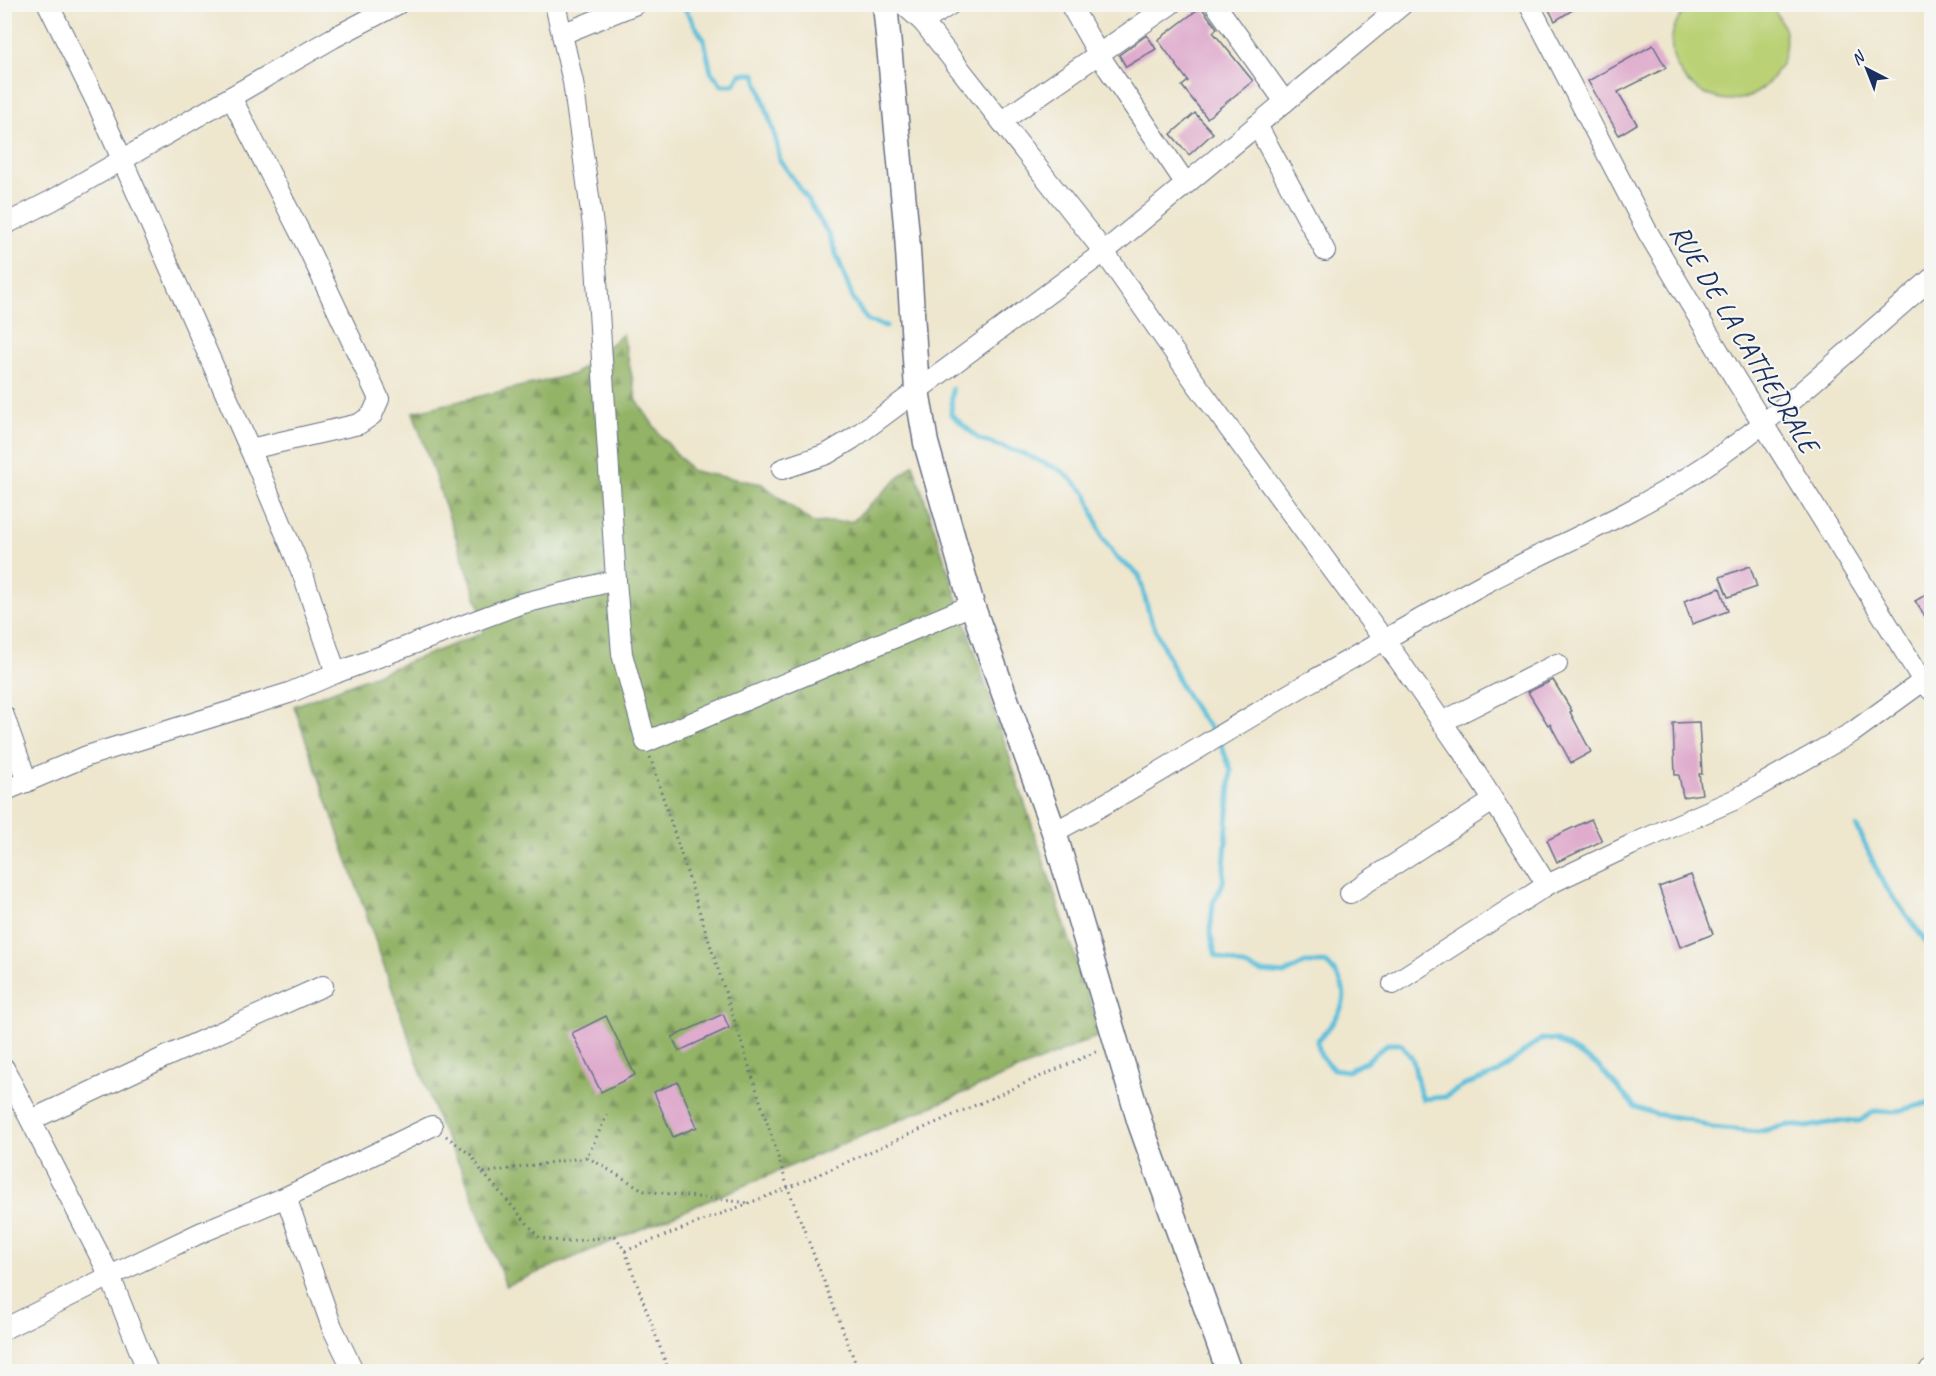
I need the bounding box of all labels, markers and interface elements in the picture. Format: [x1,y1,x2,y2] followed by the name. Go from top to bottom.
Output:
[1837,39,1897,99] north arrow
[1847,46,1870,69] text: N
[1662,217,1829,462] street label: RUE DE LA CATHEDRALE

